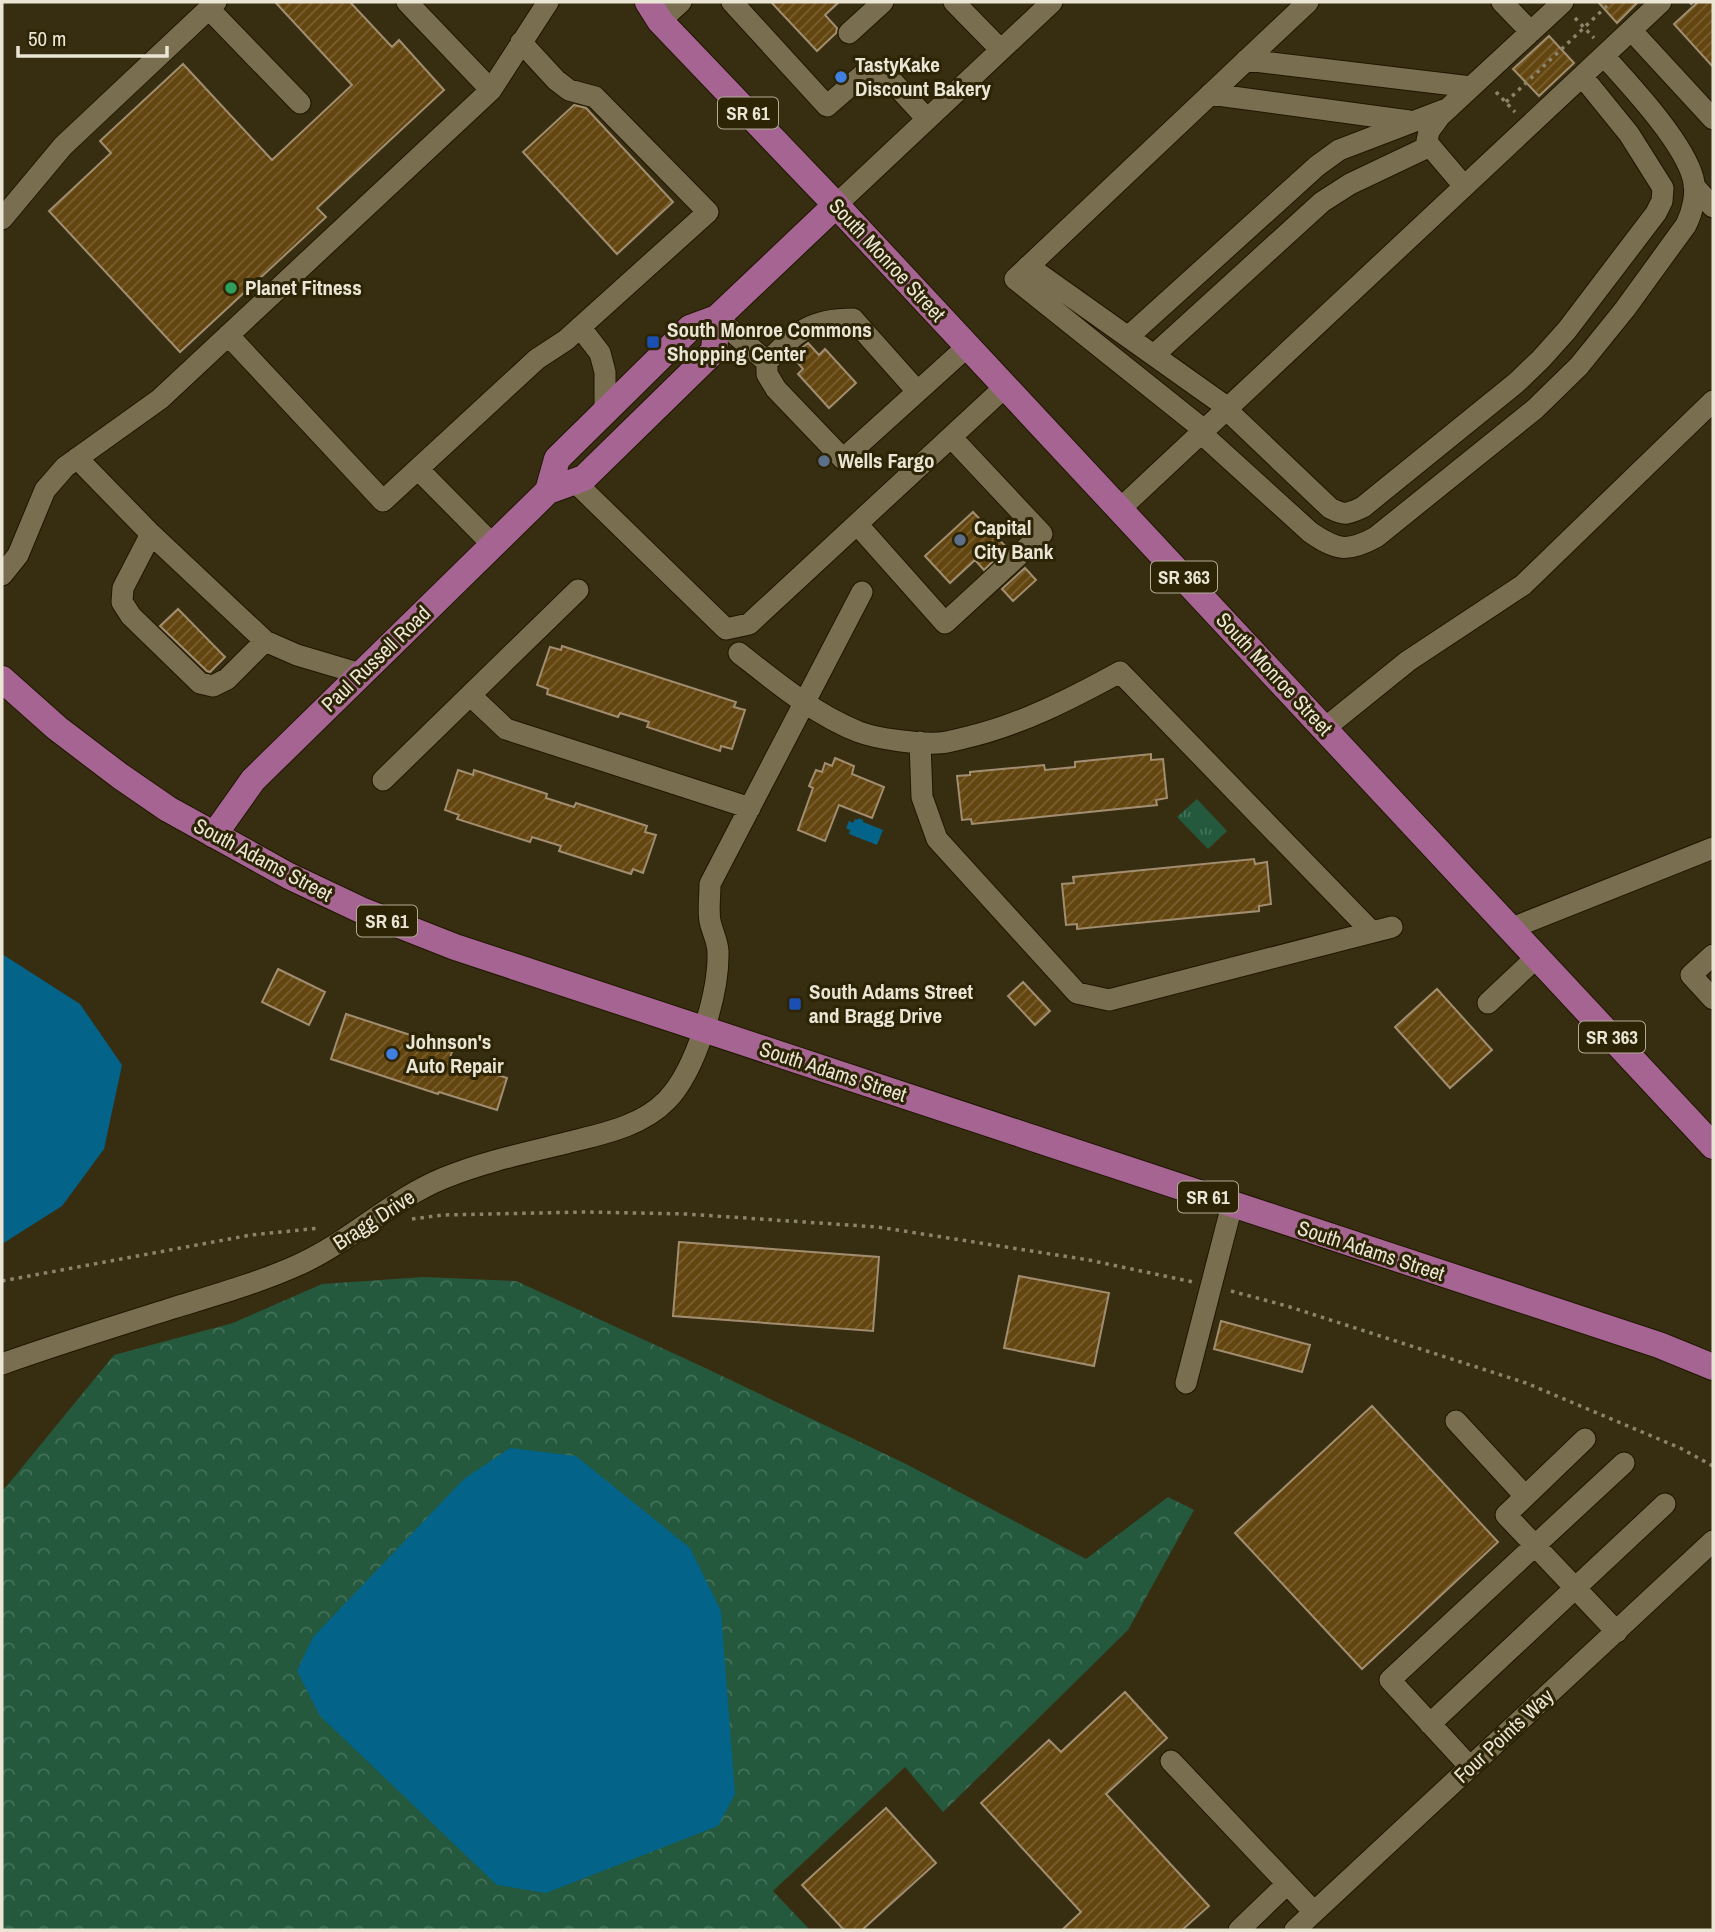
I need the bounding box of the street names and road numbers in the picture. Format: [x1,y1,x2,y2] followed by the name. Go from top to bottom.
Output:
[718,97,778,128] road number: SR 61
[823,192,952,328] street label: South Monroe Street
[1151,562,1217,592] road number: SR 363
[315,599,437,718] street label: Paul Russell Road
[1210,606,1339,742] street label: South Monroe Street
[189,811,338,908] street label: South Adams Street
[357,906,417,937] road number: SR 61
[1579,1021,1645,1052] road number: SR 363
[756,1034,911,1109] street label: South Adams Street
[327,1182,420,1257] street label: Bragg Drive
[1178,1182,1238,1212] road number: SR 61
[1294,1213,1449,1288] street label: South Adams Street
[1447,1682,1560,1789] street label: Four Points Way

